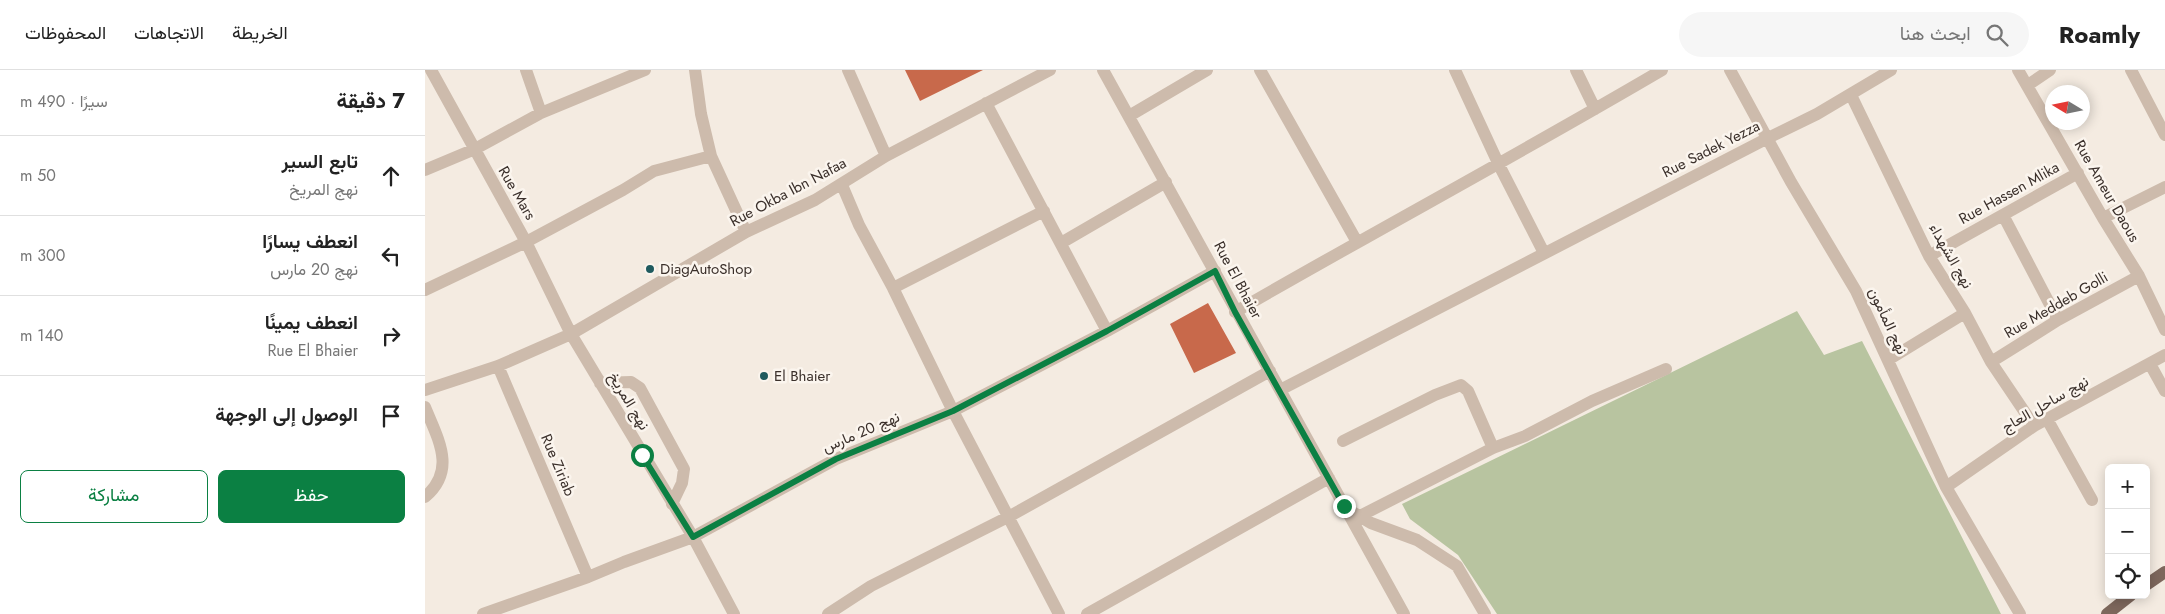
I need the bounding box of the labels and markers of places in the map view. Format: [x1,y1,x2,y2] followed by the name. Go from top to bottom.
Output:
[660,258,752,280] place label: DiagAutoShop
[644,263,656,275] marker: DiagAutoShop
[774,365,831,387] place label: El Bhaier
[758,370,770,382] marker: El Bhaier

